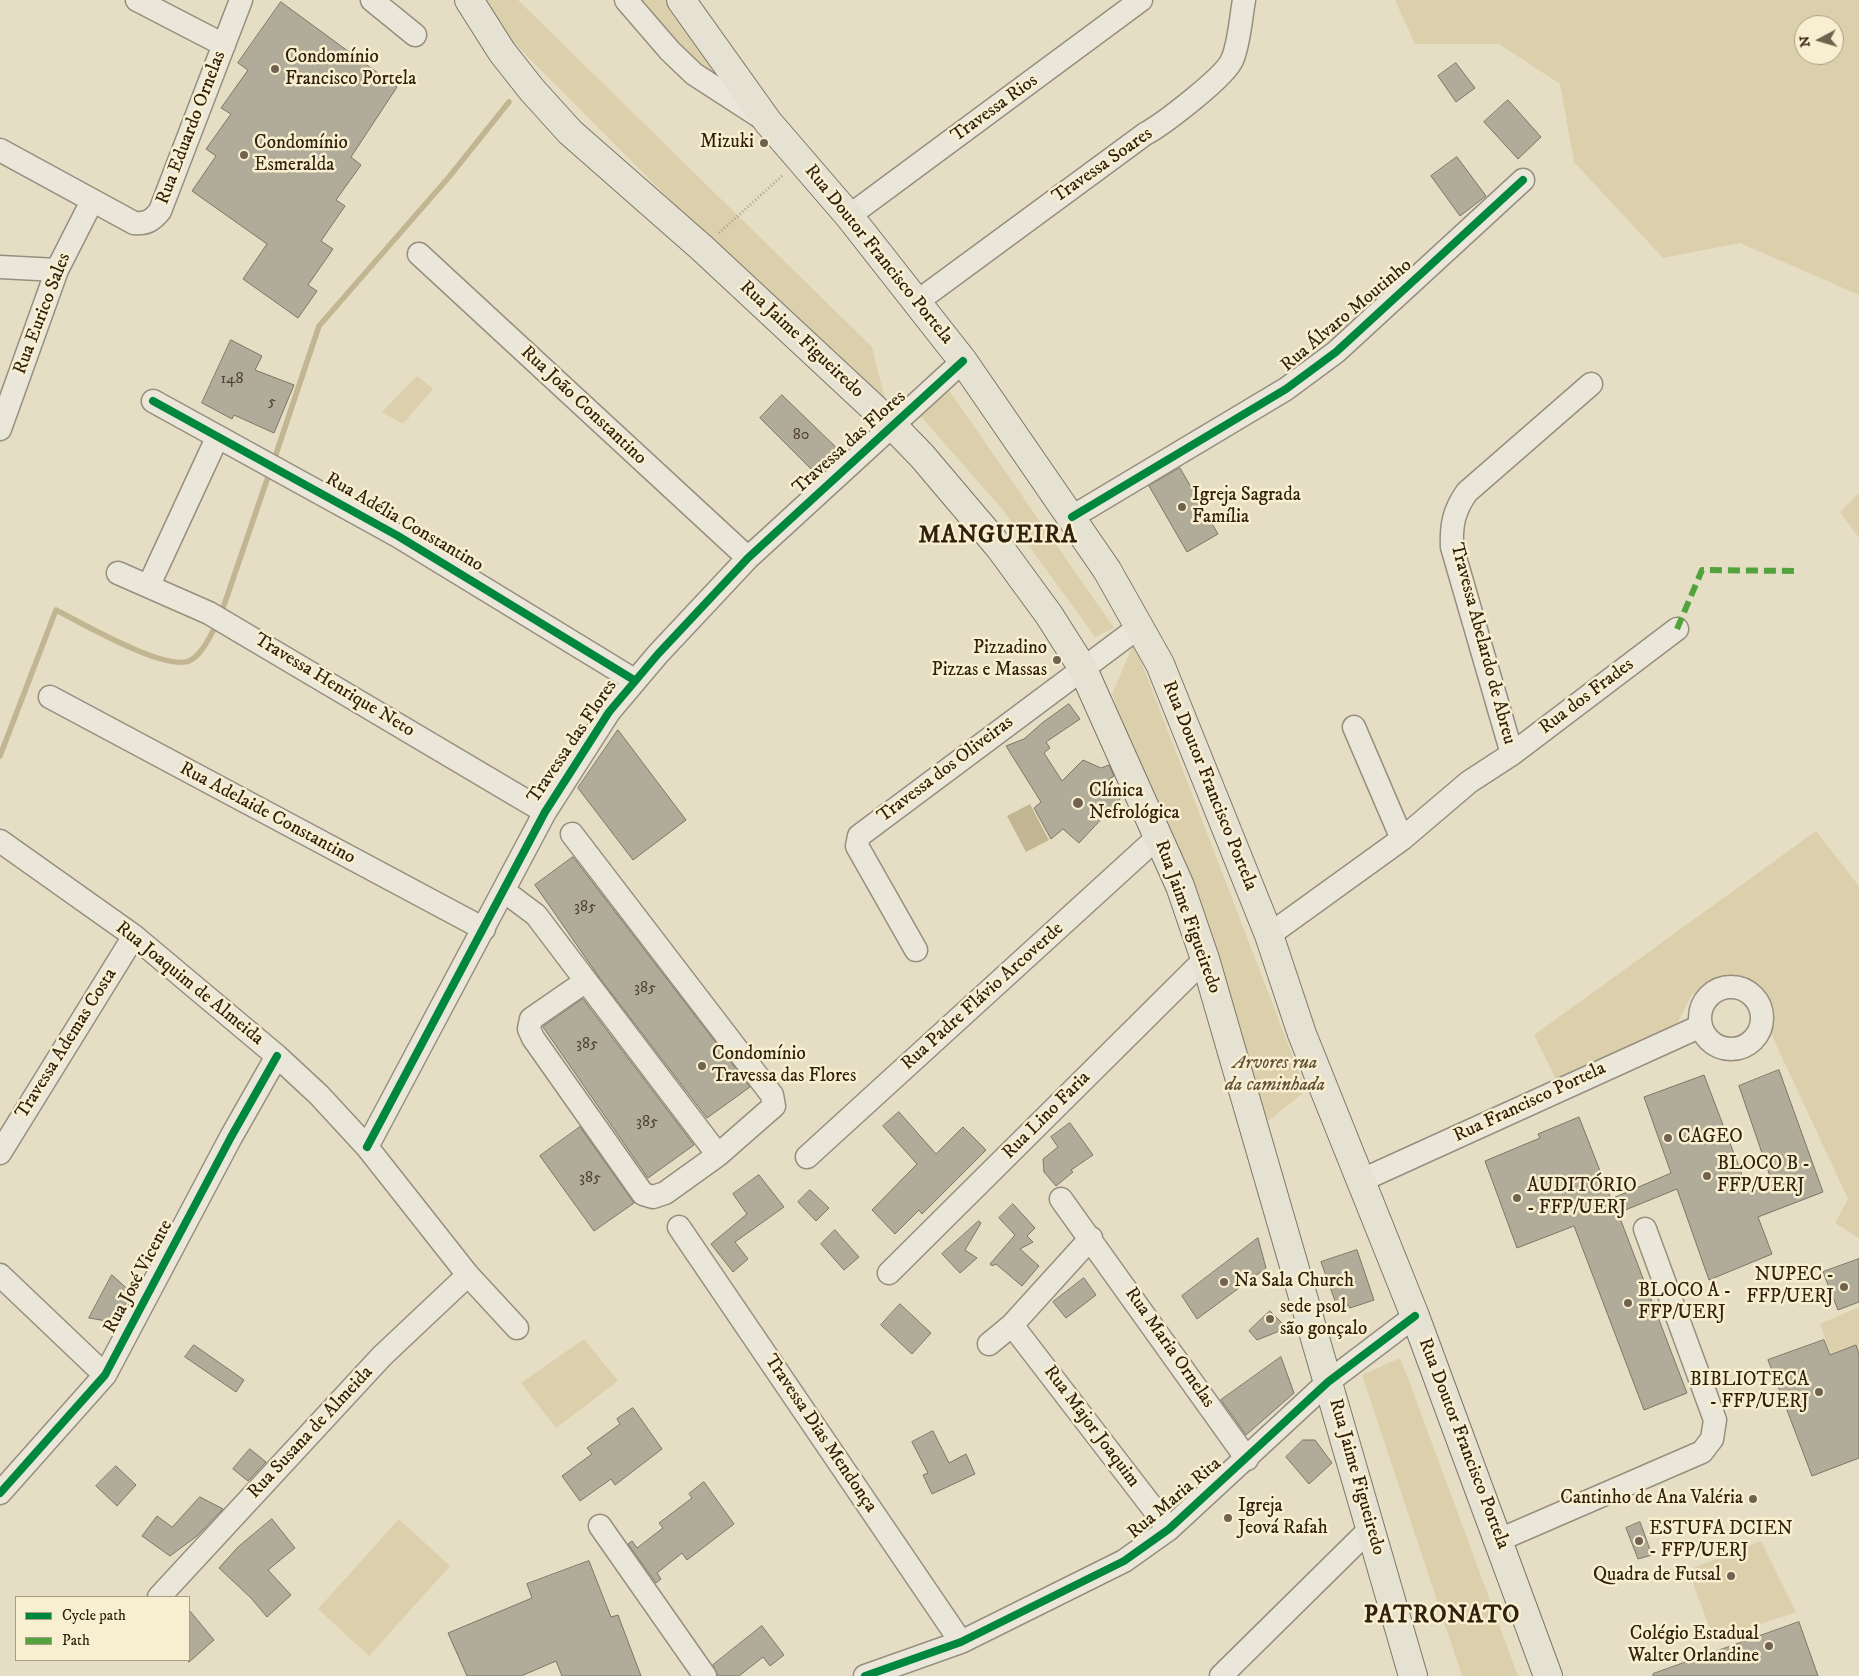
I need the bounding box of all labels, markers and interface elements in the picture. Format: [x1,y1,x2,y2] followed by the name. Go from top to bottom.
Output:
[1794,15,1844,65] north arrow
[1796,35,1815,48] text: N
[285,47,416,91] place label: Condomínio Francisco Portela
[152,48,232,208] street label: Rua Eduardo Ornelas
[269,63,281,75] marker: Condomínio Francisco Portela
[947,70,1043,148] street label: Travessa Rios
[1049,123,1157,209] street label: Travessa Soares
[700,132,754,154] place label: Mizuki
[254,133,348,177] place label: Condomínio Esmeralda
[758,137,770,149] marker: Mizuki
[238,149,250,161] marker: Condomínio Esmeralda
[799,161,957,349] street label: Rua Doutor Francisco Portela
[9,250,77,378] street label: Rua Eurico Sales
[1277,255,1417,377] street label: Rua Álvaro Moutinho
[734,277,868,403] street label: Rua Jaime Figueiredo
[515,342,651,470] street label: Rua João Constantino
[220,370,244,390] house number: 148
[789,386,911,500] street label: Travessa das Flores
[268,393,276,413] house number: 5
[793,426,809,446] house number: 80
[321,469,487,577] street label: Rua Adélia Constantino
[1192,485,1301,529] place label: Igreja Sagrada Família
[1176,501,1188,513] marker: Igreja Sagrada Família
[917,523,1079,551] district label: MANGUEIRA
[1444,541,1520,747] street label: Travessa Abelardo de Abreu
[250,629,418,743] street label: Travessa Henrique Neto
[932,638,1047,682] place label: Pizzadino Pizzas e Massas
[1051,654,1063,666] marker: Pizzadino Pizzas e Massas
[1535,654,1639,740] street label: Rua dos Frades
[523,676,623,808] street label: Travessa das Flores
[1156,678,1262,894] street label: Rua Doutor Francisco Portela
[874,712,1018,828] street label: Travessa dos Oliveiras
[175,758,359,870] street label: Rua Adelaide Constantino
[1089,781,1180,825] place label: Clínica Nefrológica
[1071,796,1085,810] marker: Clínica Nefrológica
[1149,837,1225,997] street label: Rua Jaime Figueiredo
[574,898,596,918] house number: 385
[110,917,268,1051] street label: Rua Joaquim de Almeida
[897,918,1069,1076] street label: Rua Padre Flávio Arcoverde
[11,965,123,1123] street label: Travessa Ademas Costa
[634,979,656,999] house number: 385
[576,1035,598,1055] house number: 385
[712,1044,856,1088] place label: Condomínio Travessa das Flores
[1225,1053,1325,1097] park label: Arvores rua da caminhada
[1450,1058,1610,1148] street label: Rua Francisco Portela
[696,1060,708,1072] marker: Condomínio Travessa das Flores
[998,1067,1096,1165] street label: Rua Lino Faria
[636,1113,658,1133] house number: 385
[1678,1127,1743,1149] place label: CAGEO
[1662,1132,1674,1144] marker: CAGEO
[1717,1154,1810,1198] place label: BLOCO B - FFP/UERJ
[579,1169,601,1189] house number: 385
[1701,1170,1713,1182] marker: BLOCO B - FFP/UERJ
[1527,1176,1637,1220] place label: AUDITÓRIO - FFP/UERJ
[1511,1192,1523,1204] marker: AUDITÓRIO - FFP/UERJ
[100,1216,178,1338] street label: Rua José Vicente
[1746,1265,1834,1309] place label: NUPEC - FFP/UERJ
[1234,1271,1354,1293] place label: Na Sala Church
[1218,1276,1230,1288] marker: Na Sala Church
[1638,1281,1731,1325] place label: BLOCO A - FFP/UERJ
[1838,1281,1850,1293] marker: NUPEC - FFP/UERJ
[1119,1283,1219,1413] street label: Rua Maria Ornelas
[1280,1297,1367,1341] place label: sede psol são gonçalo
[1622,1297,1634,1309] marker: BLOCO A - FFP/UERJ
[1264,1313,1276,1325] marker: sede psol são gonçalo
[1412,1335,1514,1553] street label: Rua Doutor Francisco Portela
[759,1351,881,1517] street label: Travessa Dias Mendonça
[244,1362,378,1504] street label: Rua Susana de Almeida
[1038,1362,1144,1492] street label: Rua Major Joaquim
[1690,1370,1809,1414] place label: BIBLIOTECA - FFP/UERJ
[1813,1386,1825,1398] marker: BIBLIOTECA - FFP/UERJ
[1323,1396,1389,1558] street label: Rua Jaime Figueiredo
[1124,1453,1226,1545] street label: Rua Maria Rita
[1560,1488,1743,1510] place label: Cantinho de Ana Valéria
[1747,1493,1759,1505] marker: Cantinho de Ana Valéria
[1238,1496,1328,1540] place label: Igreja Jeová Rafah
[1222,1512,1234,1524] marker: Igreja Jeová Rafah
[1649,1519,1792,1563] place label: ESTUFA DCIEN - FFP/UERJ
[1633,1535,1645,1547] marker: ESTUFA DCIEN - FFP/UERJ
[1593,1565,1721,1587] place label: Quadra de Futsal
[1725,1570,1737,1582] marker: Quadra de Futsal
[15,1596,190,1661] legend
[1363,1603,1521,1631] district label: PATRONATO
[62,1606,126,1625] text: Cycle path
[1628,1624,1759,1668] place label: Colégio Estadual Walter Orlandine
[62,1631,90,1650] text: Path
[1763,1640,1775,1652] marker: Colégio Estadual Walter Orlandine

